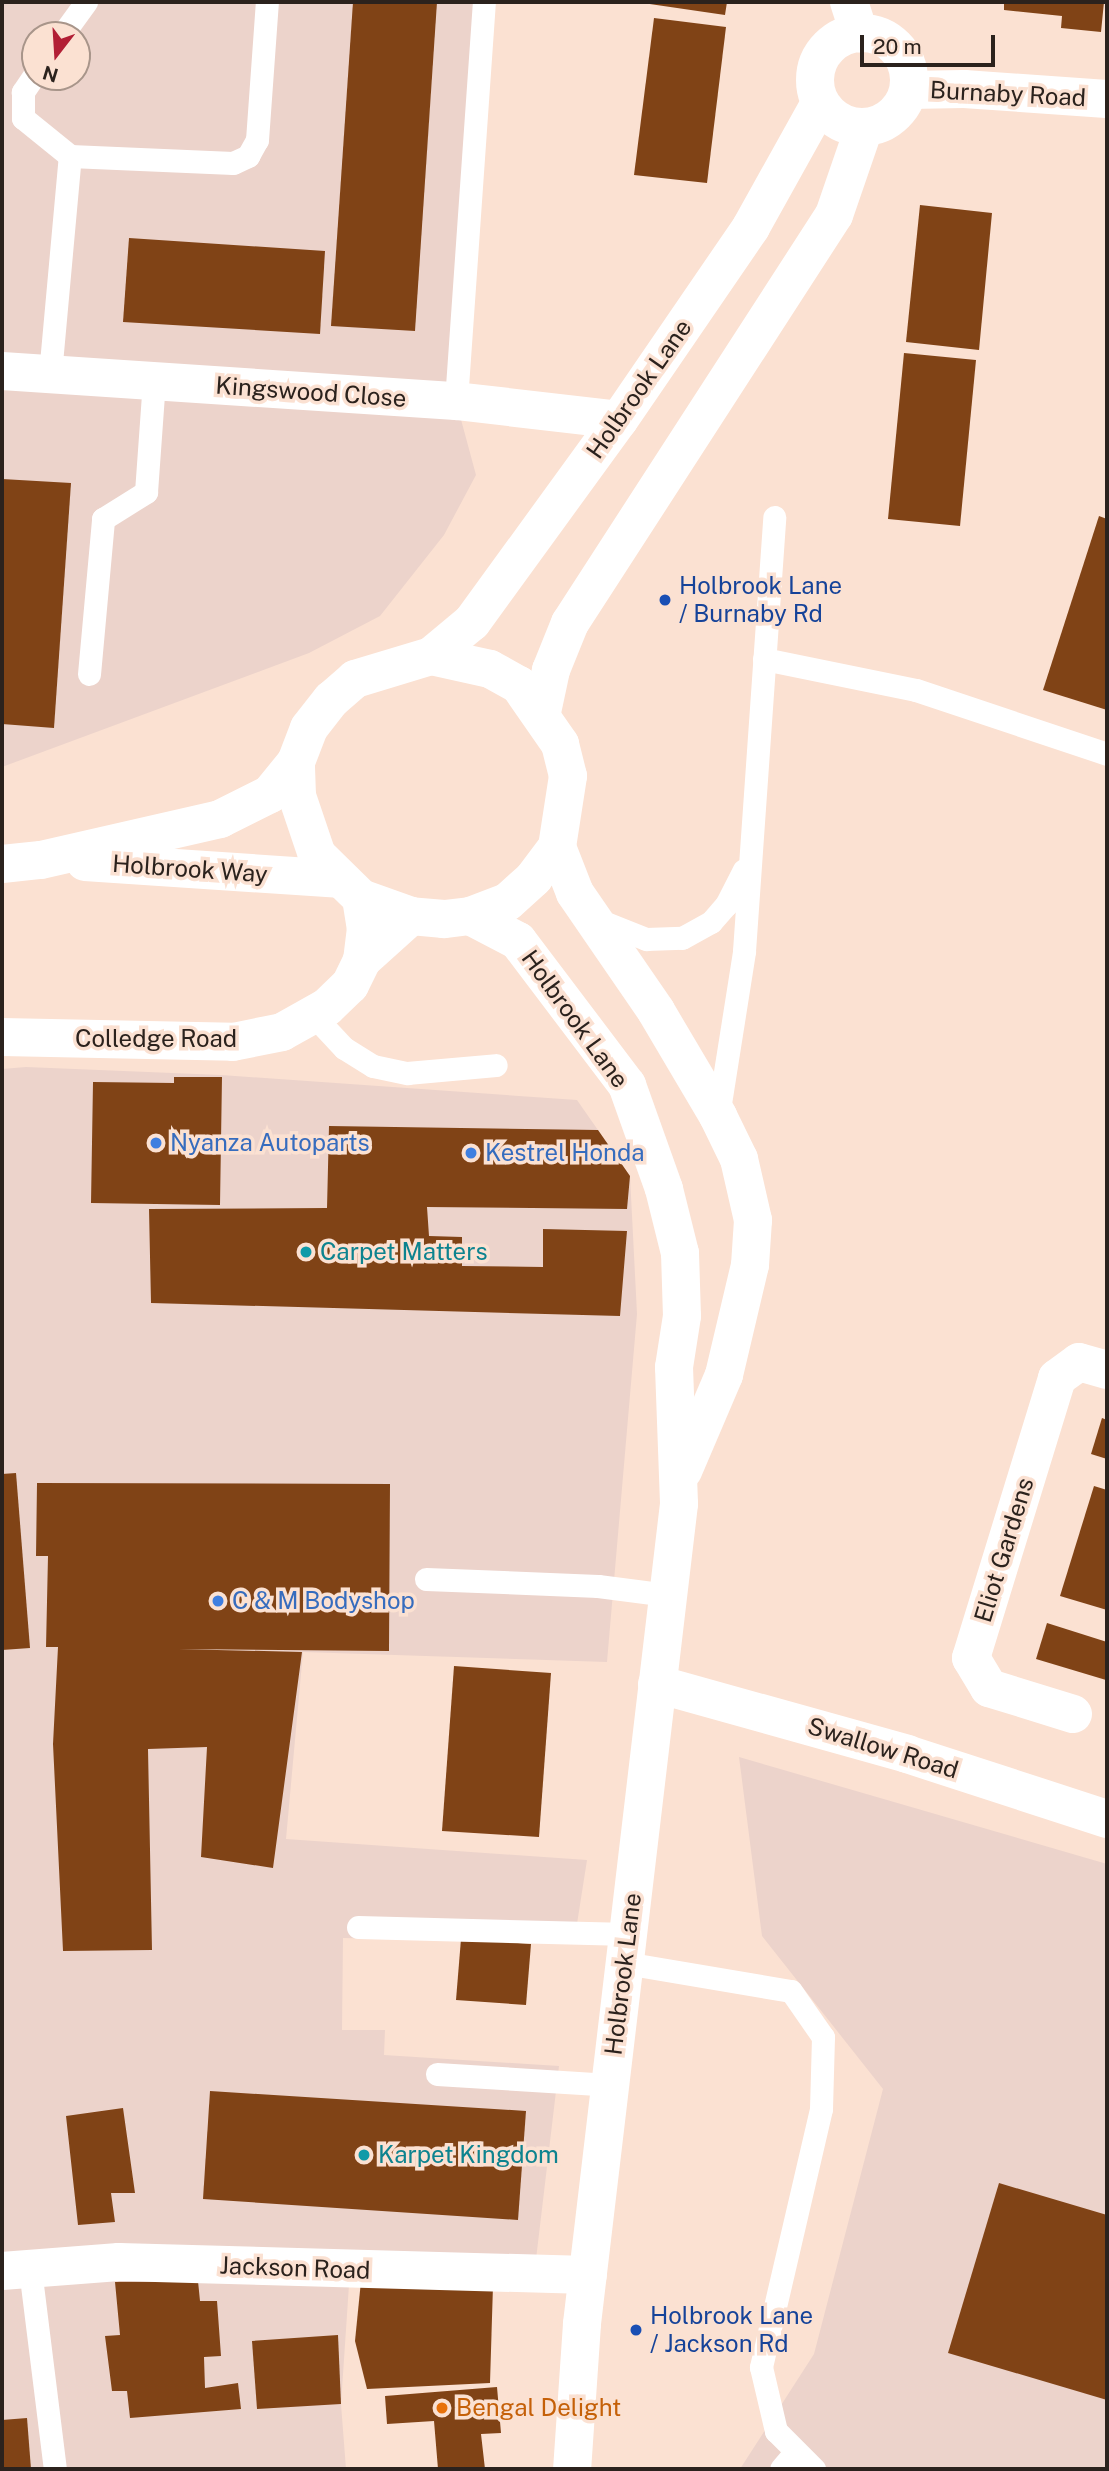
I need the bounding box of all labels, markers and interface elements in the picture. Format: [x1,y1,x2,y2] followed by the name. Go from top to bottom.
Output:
[21,21,91,91] north arrow
[864,21,999,65] scale bar
[873,34,922,59] text: 20 m
[40,61,61,87] text: N
[929,76,1087,112] street label: Burnaby Road
[580,314,698,464] street label: Holbrook Lane
[215,371,407,413] street label: Kingswood Close
[679,572,842,628] place label: Holbrook Lane / Burnaby Rd
[657,592,673,608] marker: Holbrook Lane / Burnaby Rd
[111,849,269,889] street label: Holbrook Way
[515,945,635,1093] street label: Holbrook Lane
[75,1025,237,1053] street label: Colledge Road
[170,1129,370,1157] place label: Nyanza Autoparts
[148,1135,164,1151] marker: Nyanza Autoparts
[485,1139,645,1167] place label: Kestrel Honda
[463,1145,479,1161] marker: Kestrel Honda
[320,1238,488,1266] place label: Carpet Matters
[298,1244,314,1260] marker: Carpet Matters
[968,1474,1040,1626] street label: Eliot Gardens
[232,1587,415,1615] place label: C & M Bodyshop
[210,1593,226,1609] marker: C & M Bodyshop
[804,1711,962,1785] street label: Swallow Road
[599,1891,647,2057] street label: Holbrook Lane
[378,2141,559,2169] place label: Karpet Kingdom
[356,2147,372,2163] marker: Karpet Kingdom
[219,2251,371,2285] street label: Jackson Road
[650,2302,813,2358] place label: Holbrook Lane / Jackson Rd
[628,2322,644,2338] marker: Holbrook Lane / Jackson Rd
[456,2394,621,2422] place label: Bengal Delight
[434,2400,450,2416] marker: Bengal Delight

